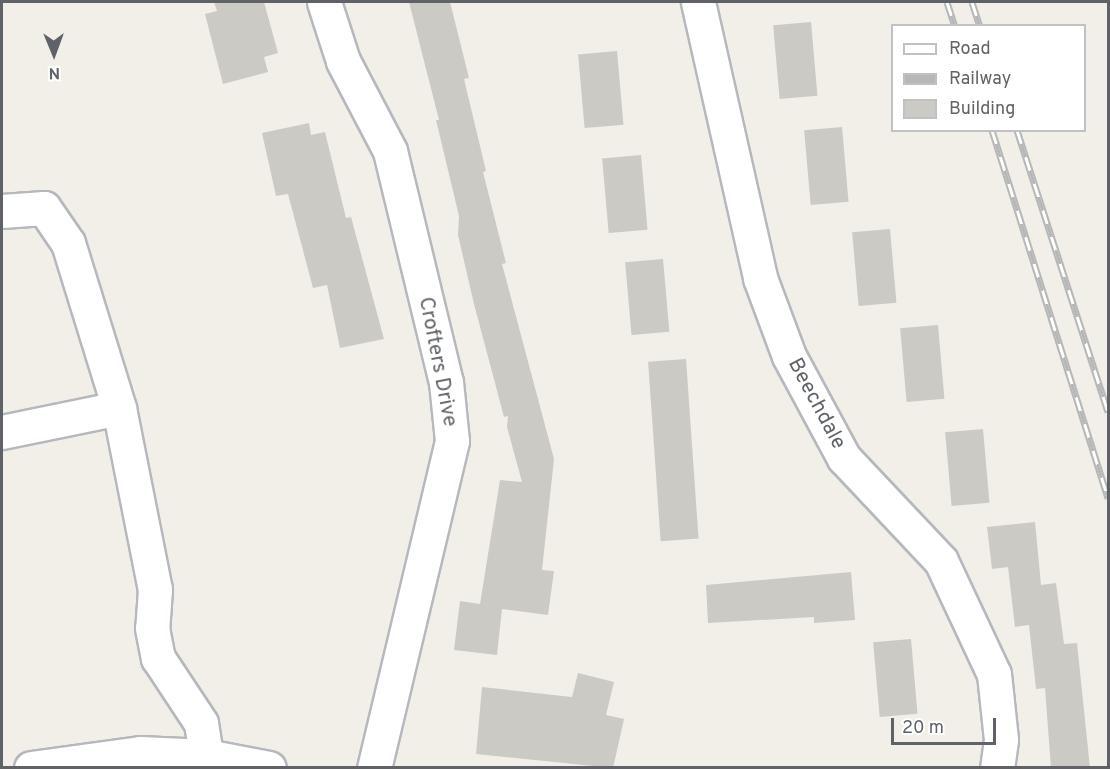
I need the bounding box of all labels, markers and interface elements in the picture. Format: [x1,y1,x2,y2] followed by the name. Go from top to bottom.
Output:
[24,24,84,84] north arrow
[891,24,1086,132] legend
[949,38,991,61] text: Road
[48,62,60,82] text: N
[949,68,1011,91] text: Railway
[949,98,1015,121] text: Building
[412,295,462,429] street label: Crofters Drive
[781,354,851,454] street label: Beechdale
[894,706,999,744] scale bar
[902,717,944,740] text: 20 m

